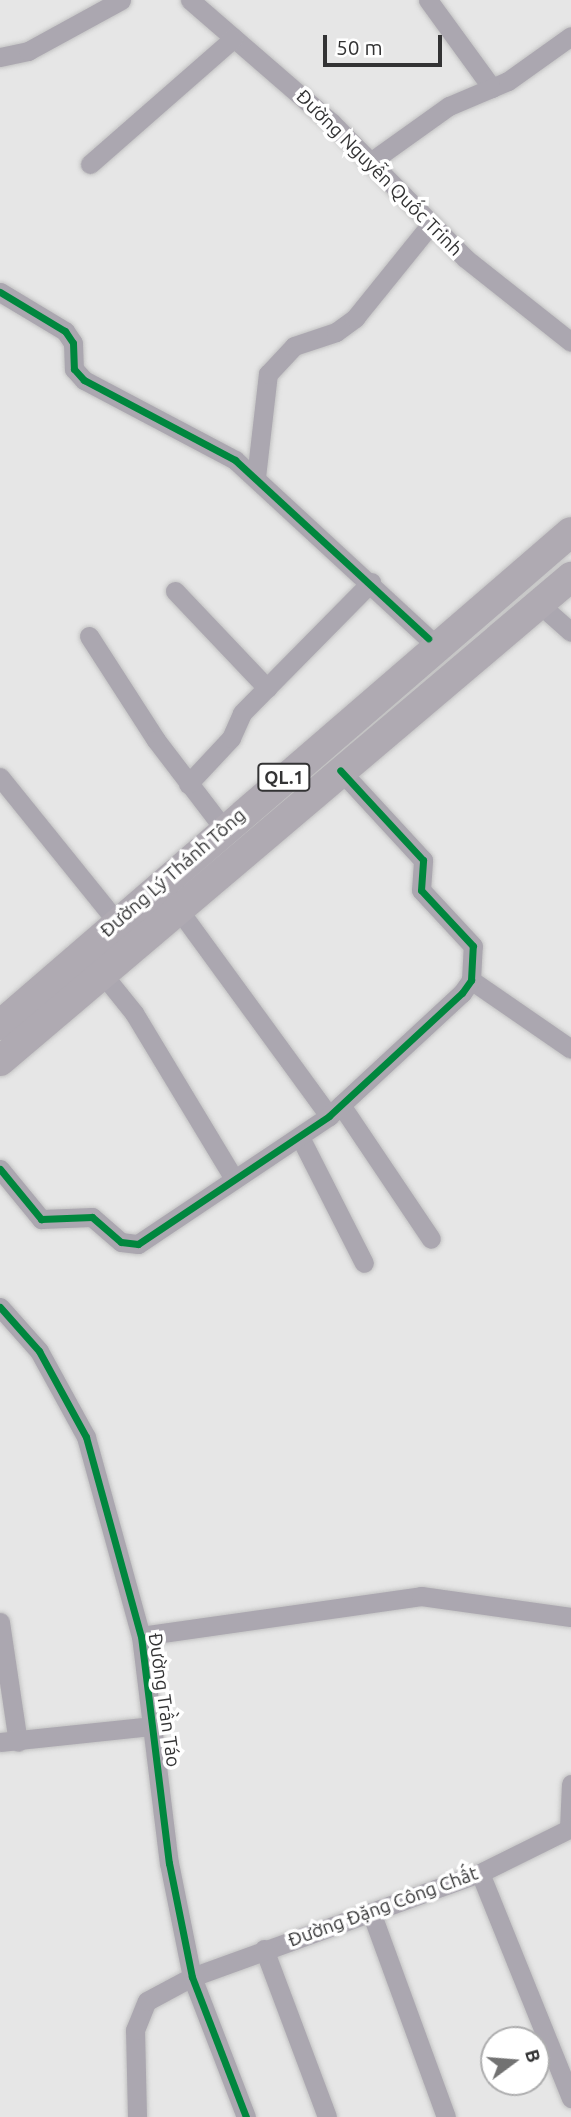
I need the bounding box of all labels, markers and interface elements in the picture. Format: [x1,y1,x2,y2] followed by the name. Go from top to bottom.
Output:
[326,21,445,65] scale bar
[336,35,383,59] text: 50 m
[291,85,467,261] street label: Đường Nguyễn Quốc Trinh
[256,762,312,792] road number: QL.1
[96,804,250,942] street label: Đường Lý Thánh Tông
[143,1632,185,1768] street label: Đường Trần Táo
[285,1862,481,1952] street label: Đường Đặng Công Chất
[480,2026,550,2096] north arrow
[521,2047,546,2065] text: B

